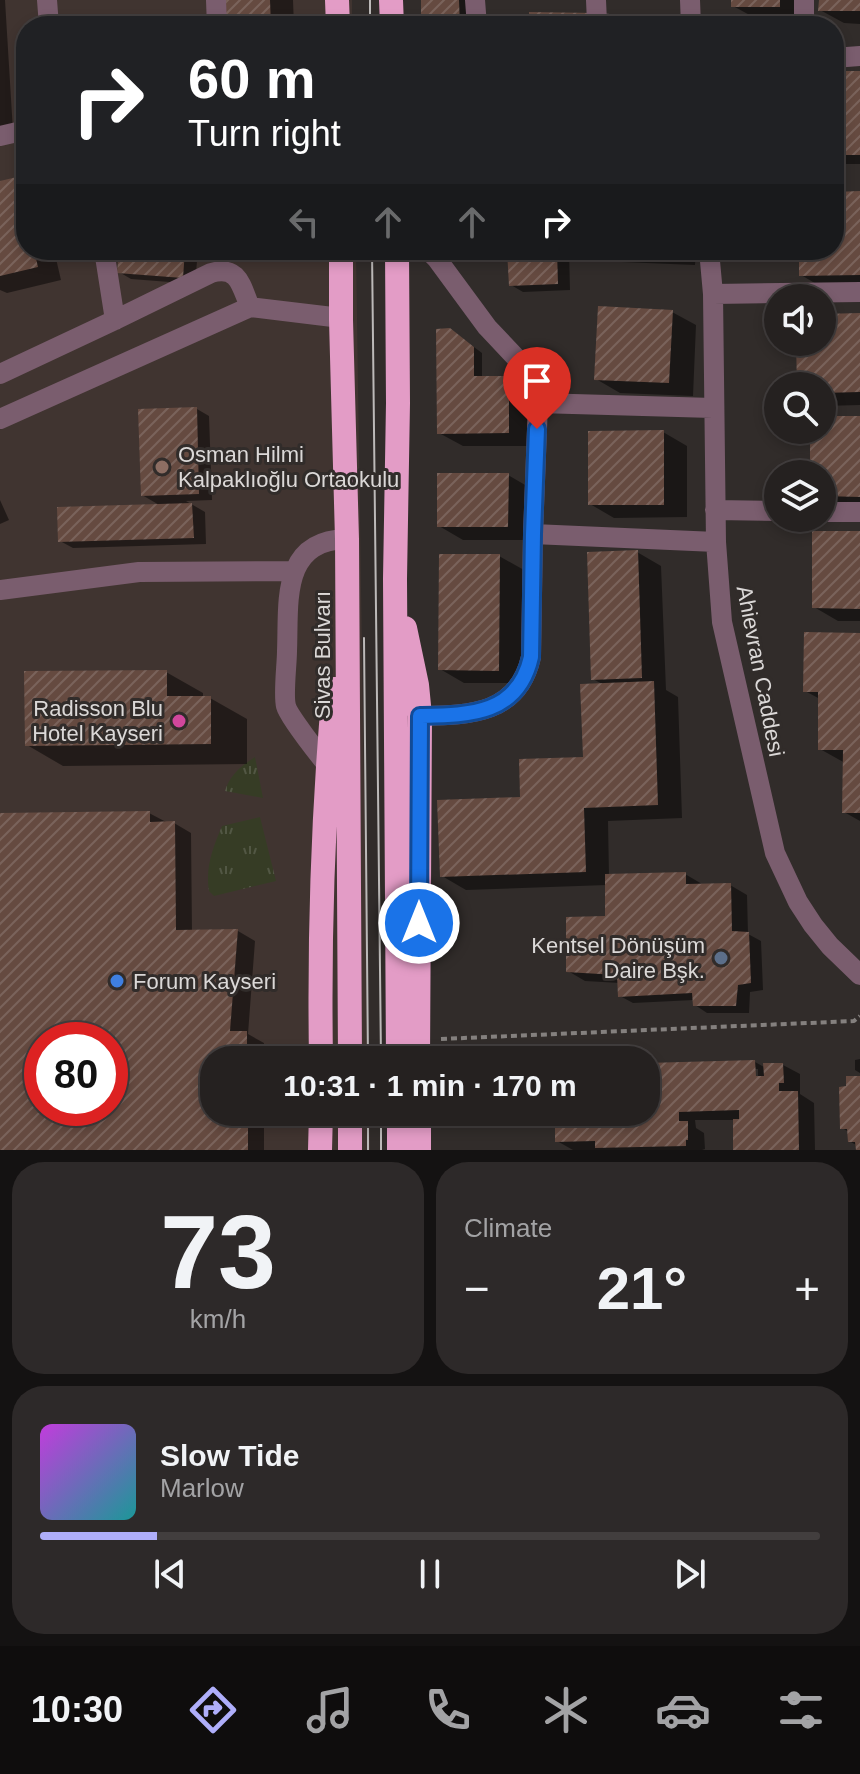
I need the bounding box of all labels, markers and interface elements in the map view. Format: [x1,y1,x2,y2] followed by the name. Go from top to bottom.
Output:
[188,47,316,110] text: 60 m
[56,48,160,152] icon: right
[188,113,341,154] text: Turn right
[282,200,326,244] icon: left
[366,200,410,244] icon: ahead
[450,200,494,244] icon: ahead
[534,200,578,244] icon: right
[764,284,836,532] map controls
[764,284,836,356] button: sound
[503,347,571,429] pin
[515,359,559,403] icon: arrive
[764,372,836,444] button: search
[178,442,399,492] place label: Osman Hilmi Kalpaklıoğlu Ortaokulu
[153,458,171,476] marker: Osman Hilmi Kalpaklıoğlu Ortaokulu
[764,460,836,532] button: layers
[732,583,789,759] street label: Ahievran Caddesi
[310,591,335,719] street label: Sivas Bulvarı
[32,696,163,746] place label: Radisson Blu Hotel Kayseri
[170,712,188,730] marker: Radisson Blu Hotel Kayseri
[377,881,461,965] position arrow
[531,933,705,983] place label: Kentsel Dönüşüm Daire Bşk.
[712,949,730,967] marker: Kentsel Dönüşüm Daire Bşk.
[133,969,276,994] place label: Forum Kayseri
[108,972,126,990] marker: Forum Kayseri
[24,1022,128,1126] speed limit sign: 80
[283,1069,577,1102] text: 10:31 · 1 min · 170 m
[160,1194,276,1310] text: 73
[464,1213,552,1243] text: Climate
[597,1255,687,1322] text: 21°
[464,1264,490,1313] text: −
[794,1264,820,1313] text: +
[190,1304,246,1334] text: km/h
[160,1439,299,1472] text: Slow Tide
[160,1473,244,1503] text: Marlow
[148,1552,192,1596] icon: previous
[408,1552,452,1596] icon: pause
[668,1552,712,1596] icon: next
[185,1682,241,1738] icon: directions
[302,1682,358,1738] icon: music
[420,1682,476,1738] icon: phone
[538,1682,594,1738] icon: climate
[655,1682,711,1738] icon: car
[773,1682,829,1738] icon: filters
[31,1689,123,1730] text: 10:30

